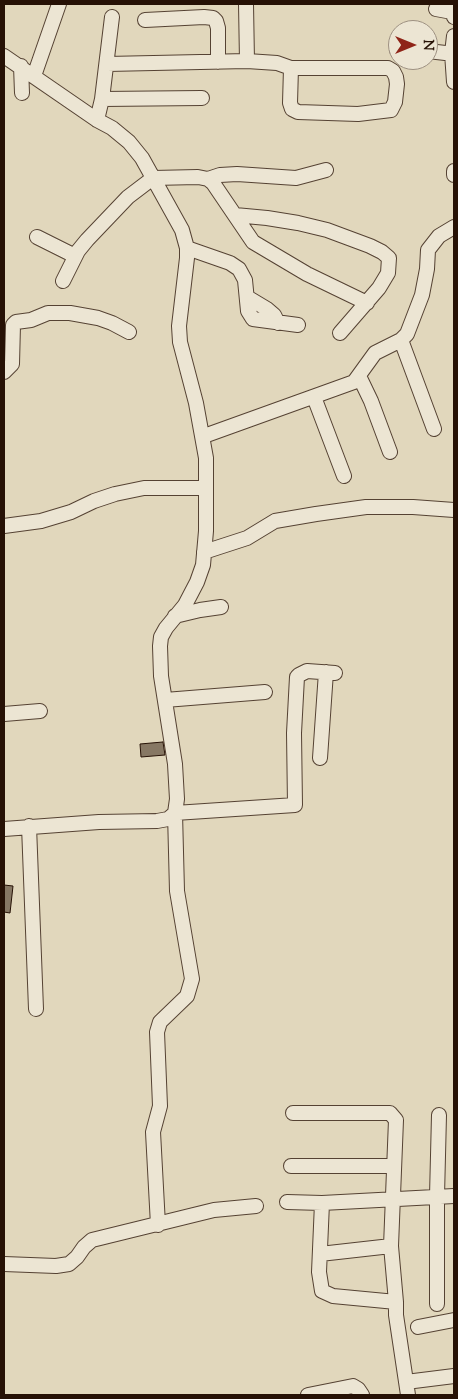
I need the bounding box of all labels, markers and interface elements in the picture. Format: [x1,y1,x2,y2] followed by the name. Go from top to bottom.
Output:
[388,20,438,70] north arrow
[417,39,437,51] text: N

